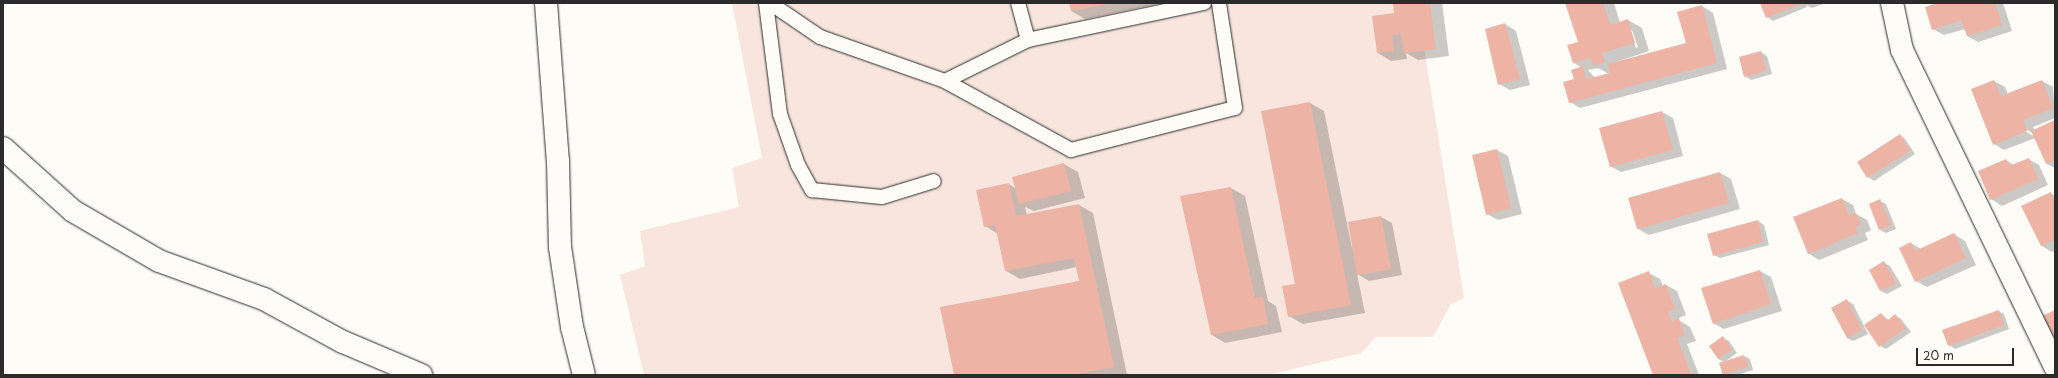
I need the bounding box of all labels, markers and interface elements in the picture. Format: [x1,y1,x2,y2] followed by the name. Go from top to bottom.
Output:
[1918,340,2016,366] scale bar
[1923,346,1954,364] text: 20 m

